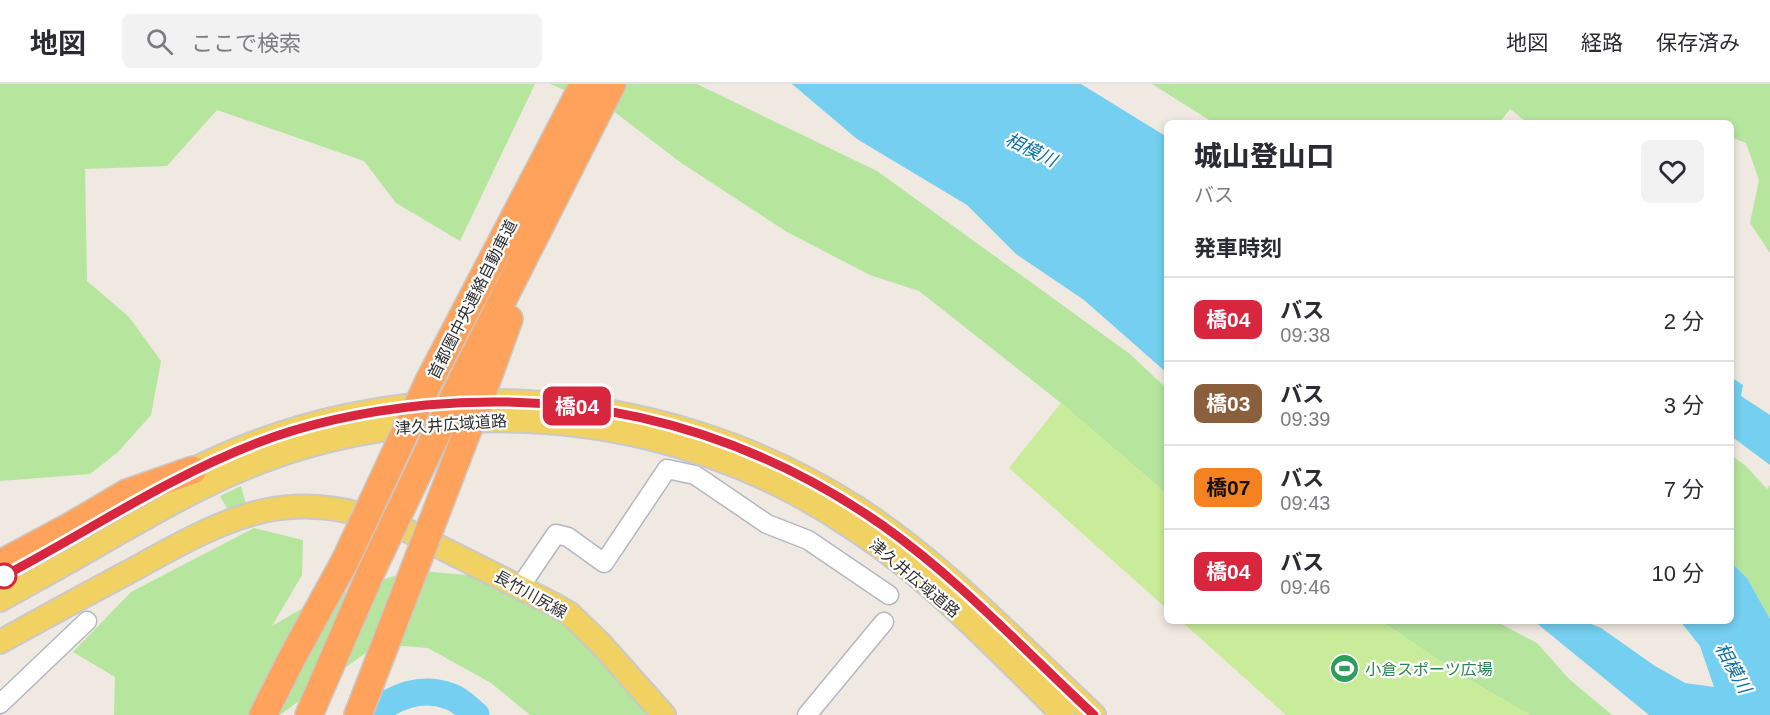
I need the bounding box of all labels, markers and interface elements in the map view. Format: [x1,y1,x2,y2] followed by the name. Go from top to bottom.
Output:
[122,14,542,68] search box
[143,25,176,58] icon: search
[30,28,86,59] text: 地図
[191,31,301,56] text: ここで検索
[1506,31,1548,54] text: 地図
[1581,31,1623,54] text: 経路
[1656,31,1740,54] text: 保存済み
[1002,129,1061,172] water label: 相模川
[1641,140,1704,203] button: heart
[1194,141,1334,172] text: 城山登山口
[1194,184,1234,206] text: バス
[425,217,520,382] street label: 首都圏中央連絡自動車道
[1194,236,1282,261] text: 発車時刻
[1280,298,1324,323] text: バス
[1206,308,1250,331] text: 橋04
[1664,309,1704,334] text: 2 分
[1280,324,1330,346] text: 09:38
[1280,382,1324,407] text: バス
[542,386,612,426] line badge: 橋04
[1206,392,1250,415] text: 橋03
[1664,393,1704,418] text: 3 分
[555,395,599,418] text: 橋04
[1280,408,1330,430] text: 09:39
[395,412,507,437] street label: 津久井広域道路
[1280,466,1324,491] text: バス
[1206,476,1250,499] text: 橋07
[1664,477,1704,502] text: 7 分
[1280,492,1330,514] text: 09:43
[866,536,963,621] street label: 津久井広域道路
[1280,550,1324,575] text: バス
[1206,560,1250,583] text: 橋04
[1651,561,1704,586] text: 10 分
[0,563,17,589] unlabelled marker
[492,568,570,621] street label: 長竹川尻線
[1280,576,1330,598] text: 09:46
[1711,640,1756,698] water label: 相模川
[1328,653,1360,685] sports icon: 小倉スポーツ広場
[1365,661,1493,678] place label: 小倉スポーツ広場

